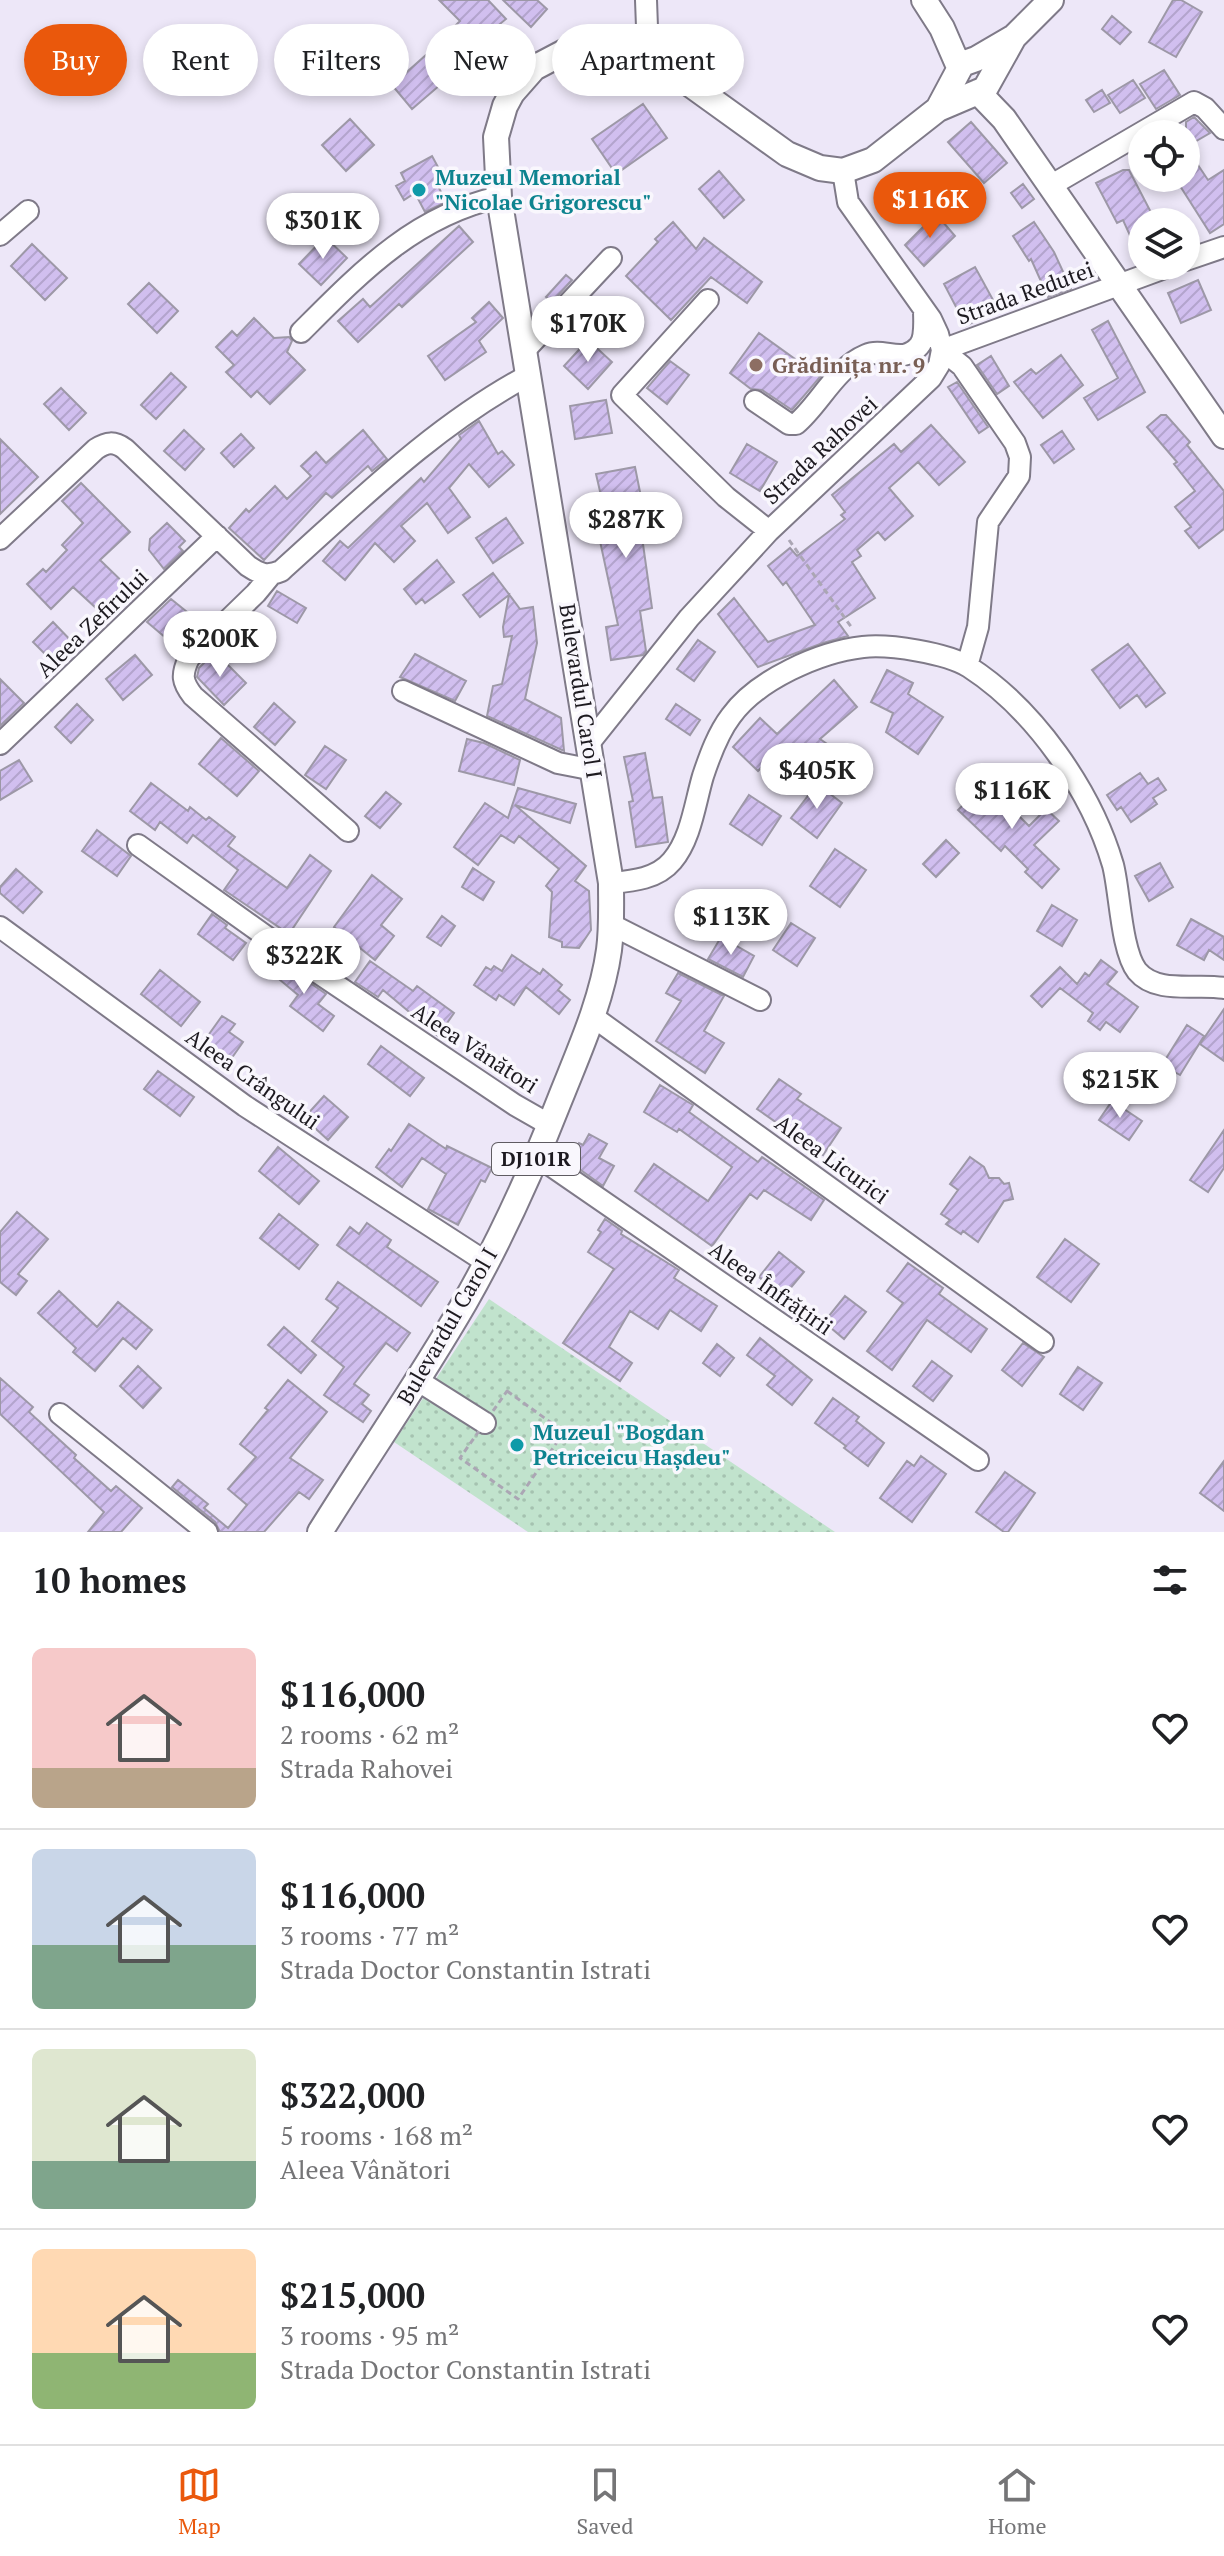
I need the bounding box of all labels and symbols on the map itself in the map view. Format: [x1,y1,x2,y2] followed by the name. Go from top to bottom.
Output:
[435,162,651,216] place label: Muzeul Memorial "Nicolae Grigorescu"
[874,172,986,240] pin: $116K
[410,181,428,199] marker: Muzeul Memorial "Nicolae Grigorescu"
[267,193,379,261] pin: $301K
[952,254,1097,331] street label: Strada Redutei
[532,296,644,364] pin: $170K
[772,350,925,379] place label: Grădinița nr. 9
[747,356,765,374] marker: Grădinița nr. 9
[756,389,883,510] street label: Strada Rahovei
[570,492,682,560] pin: $287K
[30,562,154,683] street label: Aleea Zefirului
[553,601,610,780] street label: Bulevardul Carol I
[164,611,276,679] pin: $200K
[761,743,873,811] pin: $405K
[956,763,1068,831] pin: $116K
[675,889,787,957] pin: $113K
[248,928,360,996] pin: $322K
[407,996,544,1099] street label: Aleea Vânători
[181,1022,326,1136] street label: Aleea Crângului
[1064,1052,1176,1120] pin: $215K
[770,1108,895,1210] street label: Aleea Licurici
[492,1143,580,1175] road number: DJ101R
[704,1234,839,1341] street label: Aleea Înfrățirii
[390,1242,503,1409] street label: Bulevardul Carol I
[533,1417,730,1471] place label: Muzeul "Bogdan Petriceicu Hașdeu"
[508,1436,526,1454] marker: Muzeul "Bogdan Petriceicu Hașdeu"

